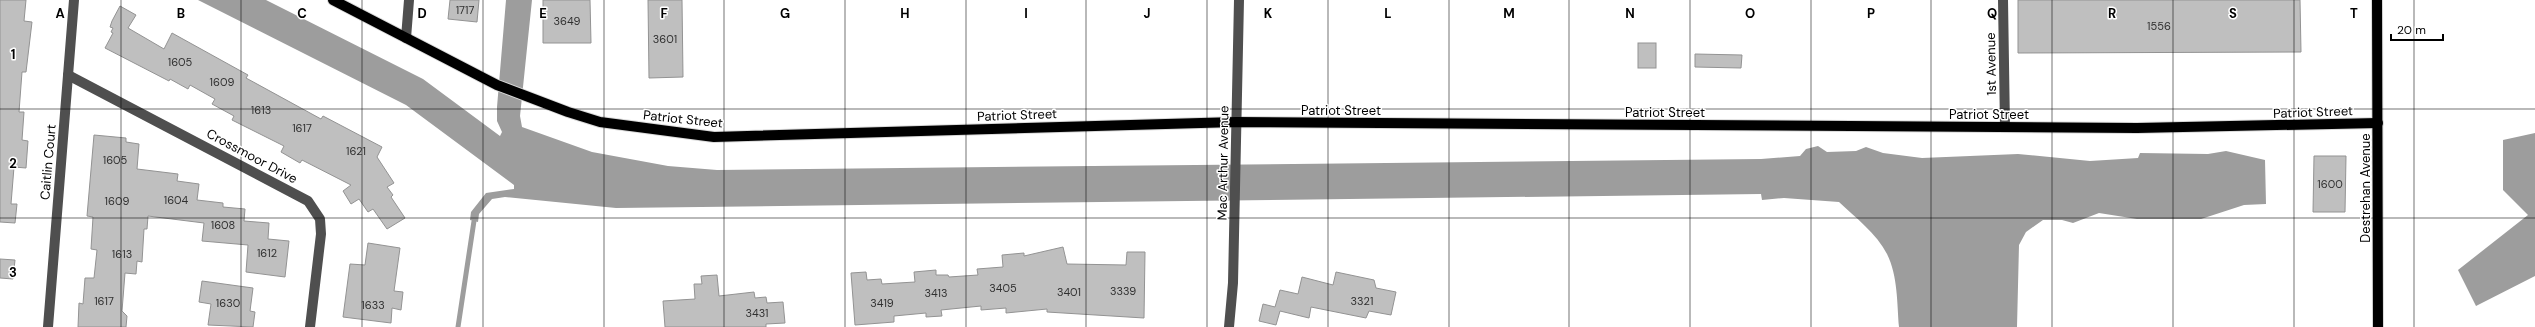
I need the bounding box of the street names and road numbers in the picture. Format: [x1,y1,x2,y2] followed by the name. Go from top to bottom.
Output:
[1982,32,2000,96] street label: 1st Avenue
[1301,102,1381,119] street label: Patriot Street
[2273,102,2353,122] street label: Patriot Street
[1625,104,1705,121] street label: Patriot Street
[977,105,1057,125] street label: Patriot Street
[1213,105,1233,221] street label: Mac Arthur Avenue
[642,106,724,132] street label: Patriot Street
[1949,106,2029,123] street label: Patriot Street
[36,123,60,201] street label: Caitlin Court
[204,125,300,187] street label: Crossmoor Drive
[2357,133,2374,243] street label: Destrehan Avenue

